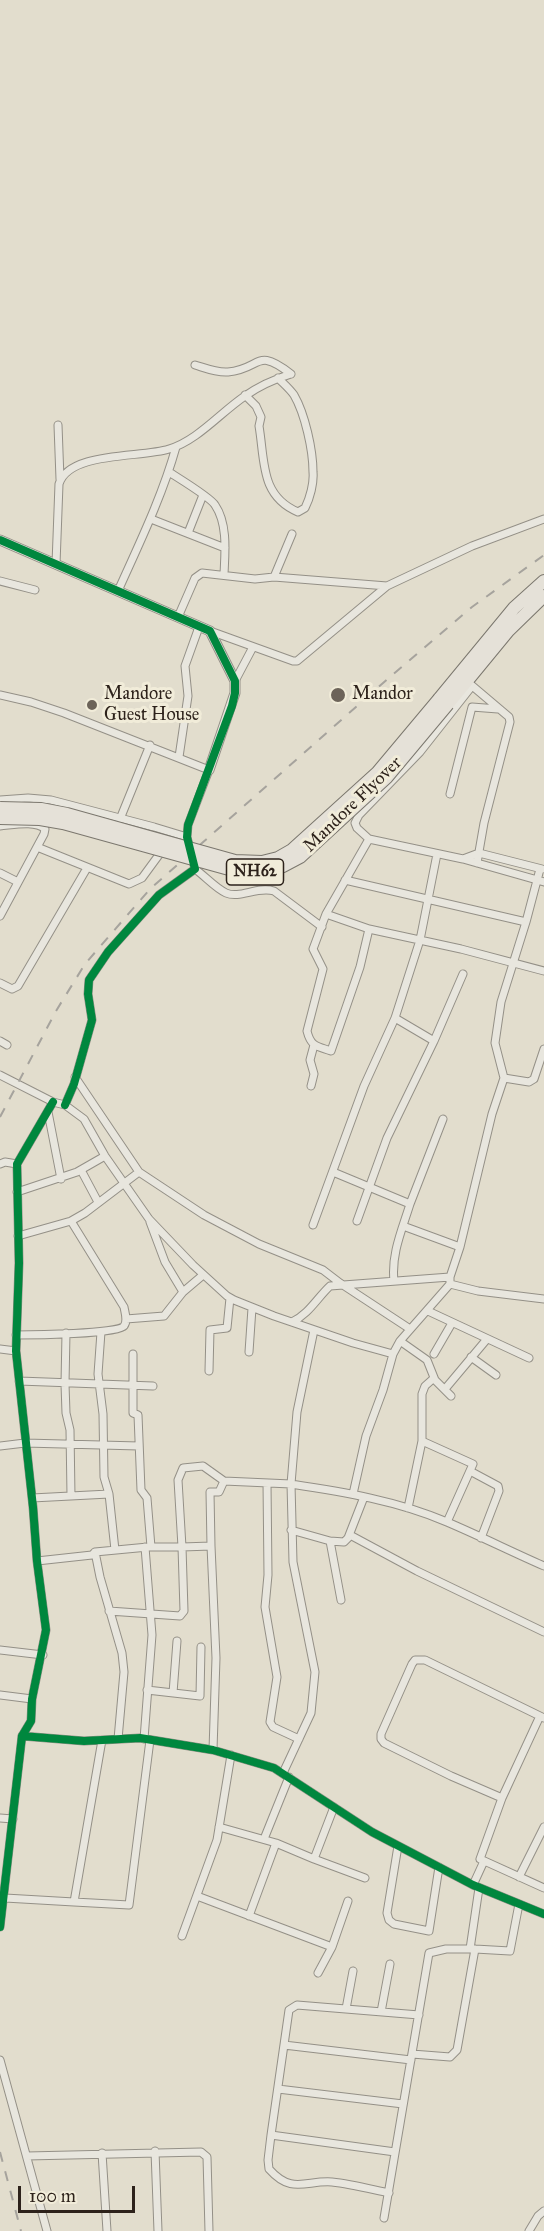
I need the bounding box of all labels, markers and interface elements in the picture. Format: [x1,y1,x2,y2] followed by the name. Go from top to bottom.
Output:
[104,684,199,726] place label: Mandore Guest House
[352,684,413,706] place label: Mandor
[329,686,347,704] marker: Mandor
[85,698,99,712] marker: Mandore Guest House
[299,753,407,857] street label: Mandore Flyover
[226,859,284,885] road number: NH62
[21,2174,138,2212] scale bar
[29,2185,76,2207] text: 100 m

